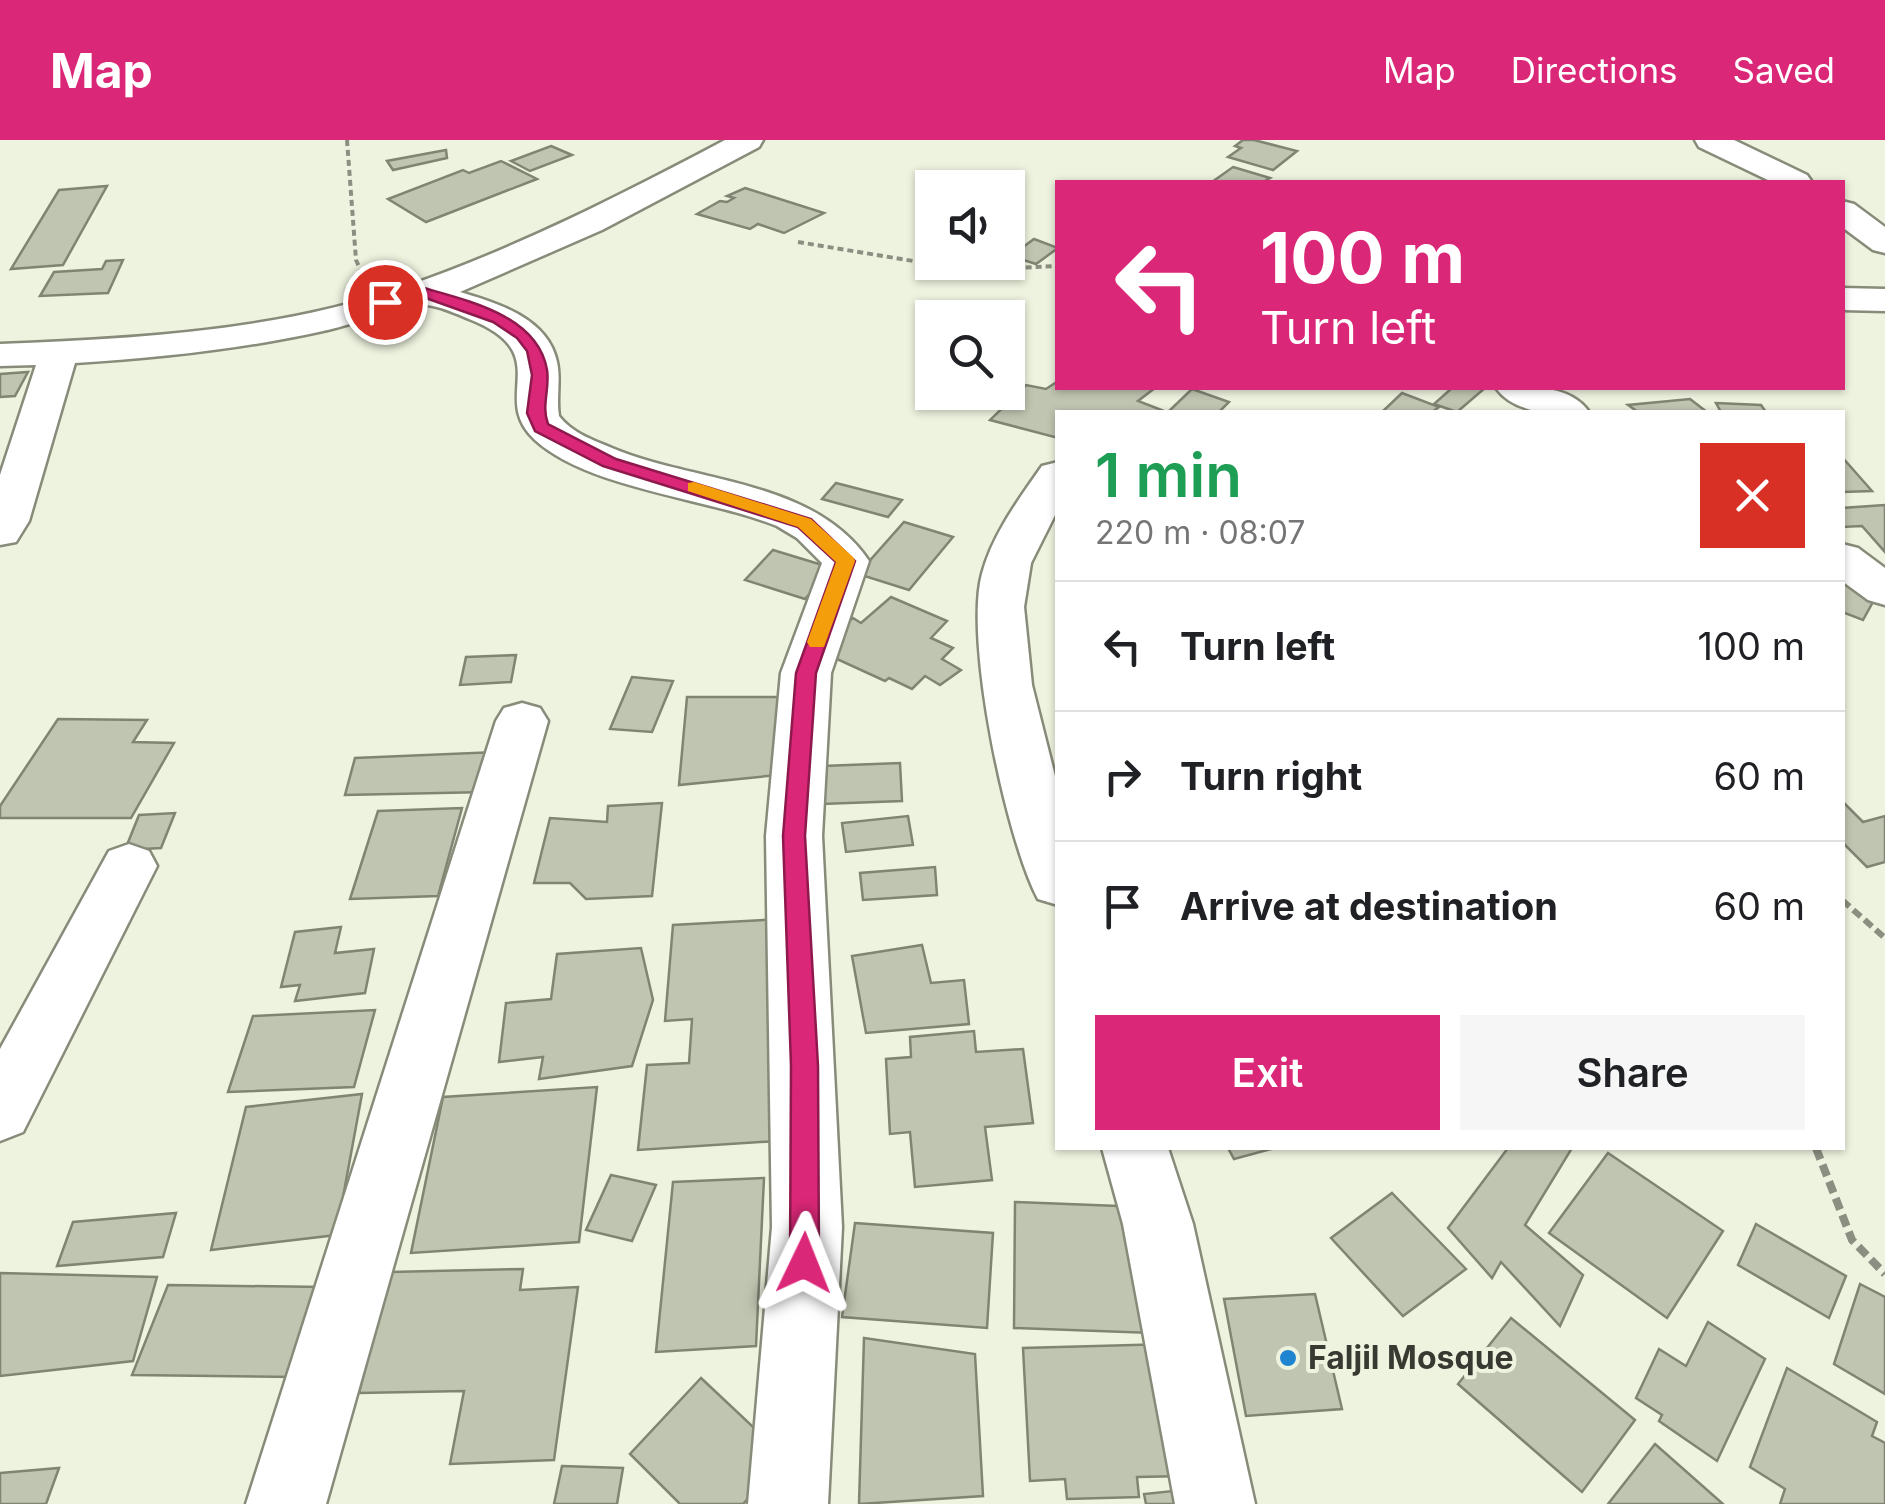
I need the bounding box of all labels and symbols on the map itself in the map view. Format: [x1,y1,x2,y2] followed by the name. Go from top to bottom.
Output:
[343,260,428,345] pin
[752,1211,856,1315] position arrow
[1308,1338,1514,1377] place label: Faljil Mosque
[1277,1347,1299,1369] marker: Faljil Mosque

